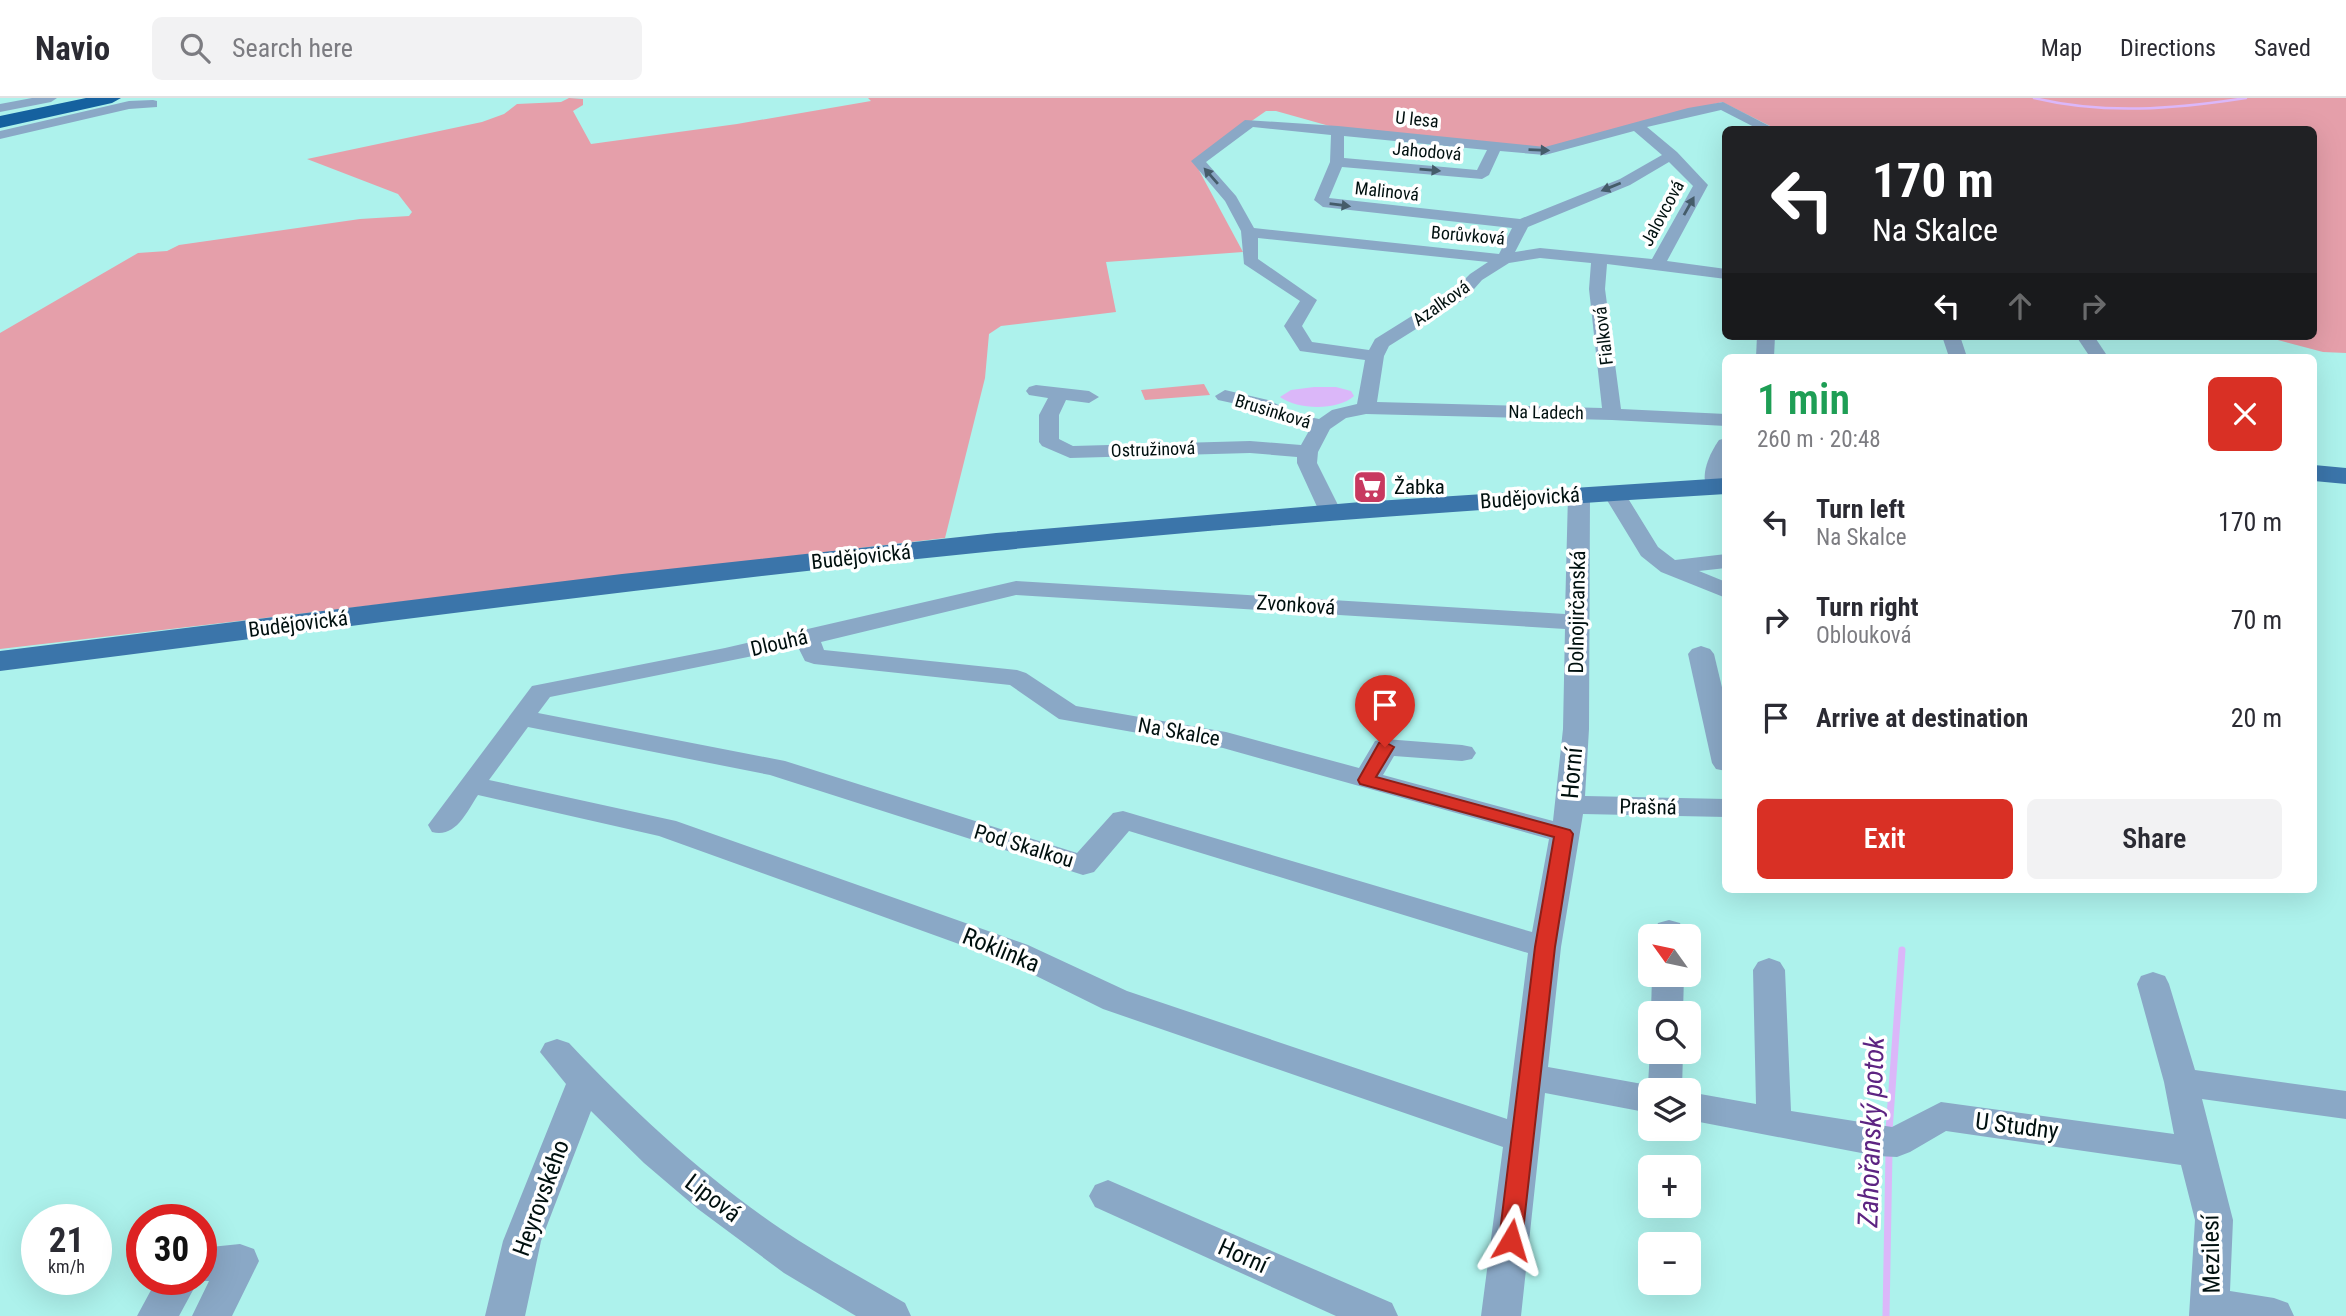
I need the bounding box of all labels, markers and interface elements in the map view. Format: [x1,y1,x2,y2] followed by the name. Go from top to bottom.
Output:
[152,17,642,80] search box
[35,29,110,68] text: Navio
[176,29,214,67] icon: search
[232,33,353,63] text: Search here
[2041,34,2082,62] text: Map
[2120,34,2216,62] text: Directions
[2254,34,2311,62] text: Saved
[1394,106,1440,132] street label: U lesa
[1392,138,1462,164] street label: Jahodová
[1528,144,1550,155] one-way arrow
[1872,152,1994,209] text: 170 m
[1757,154,1848,245] icon: left
[1419,165,1441,176] one-way arrow
[1204,167,1219,184] one-way arrow
[1354,177,1420,205] street label: Malinová
[1636,177,1688,249] street label: Jalovcová
[1601,182,1622,193] one-way arrow
[1683,197,1695,216] one-way arrow
[1329,200,1351,211] one-way arrow
[1872,211,1998,249] text: Na Skalce
[1430,221,1506,249] street label: Borůvková
[1409,276,1473,330] street label: Azalková
[1928,287,1966,325] icon: left
[2001,287,2039,325] icon: ahead
[2074,287,2112,325] icon: right
[1589,306,1617,366] street label: Fialková
[1757,375,1850,424] text: 1 min
[2208,377,2282,451] button: close
[1232,390,1314,432] street label: Brusinková
[1508,401,1584,423] street label: Na Ladech
[1757,426,1881,453] text: 260 m · 20:48
[1110,437,1196,461] street label: Ostružinová
[1351,468,1389,506] supermarket icon: Žabka
[1394,475,1445,499] place label: Žabka
[1479,483,1581,513] street label: Budějovická
[1816,494,1905,524] text: Turn left
[1757,503,1795,541] icon: left
[2218,507,2282,537] text: 170 m
[1816,524,1907,551] text: Na Skalce
[810,540,912,574] street label: Budějovická
[1564,550,1590,674] street label: Dolnojirčanská
[1256,590,1336,620] street label: Zvonková
[1816,592,1918,622] text: Turn right
[1757,601,1795,639] icon: right
[2231,605,2282,635] text: 70 m
[247,606,349,642] street label: Budějovická
[1816,622,1912,649] text: Oblouková
[748,625,810,661] street label: Dlouhá
[1355,675,1415,747] pin
[1366,686,1404,724] icon: arrive
[1757,699,1795,737] icon: arrive
[1816,703,2028,733] text: Arrive at destination
[2231,703,2282,733] text: 20 m
[1136,713,1222,751] street label: Na Skalce
[1556,745,1588,800] street label: Horní
[1619,795,1677,819] street label: Prašná
[1757,799,2013,879] button: Exit
[2027,799,2282,879] button: Share
[971,820,1077,872] street label: Pod Skalkou
[958,922,1044,978] street label: Roklinka
[1638,924,1701,987] north arrow
[1638,924,1701,1295] map controls
[1638,1001,1701,1064] button: search
[1851,1035,1891,1229] water label: Zahořanský potok
[1638,1078,1701,1141] button: layers
[1974,1107,2060,1145] street label: U Studny
[507,1136,575,1260] street label: Heyrovského
[1638,1155,1701,1218] button: +
[680,1168,746,1228] street label: Lipová
[1474,1203,1548,1277] position arrow
[126,1204,217,1295] speed limit sign: 30
[2196,1213,2226,1294] street label: Mezilesí
[49,1220,84,1261] text: 21
[1638,1232,1701,1295] button: −
[1214,1233,1273,1280] street label: Horní
[48,1256,85,1277] text: km/h

